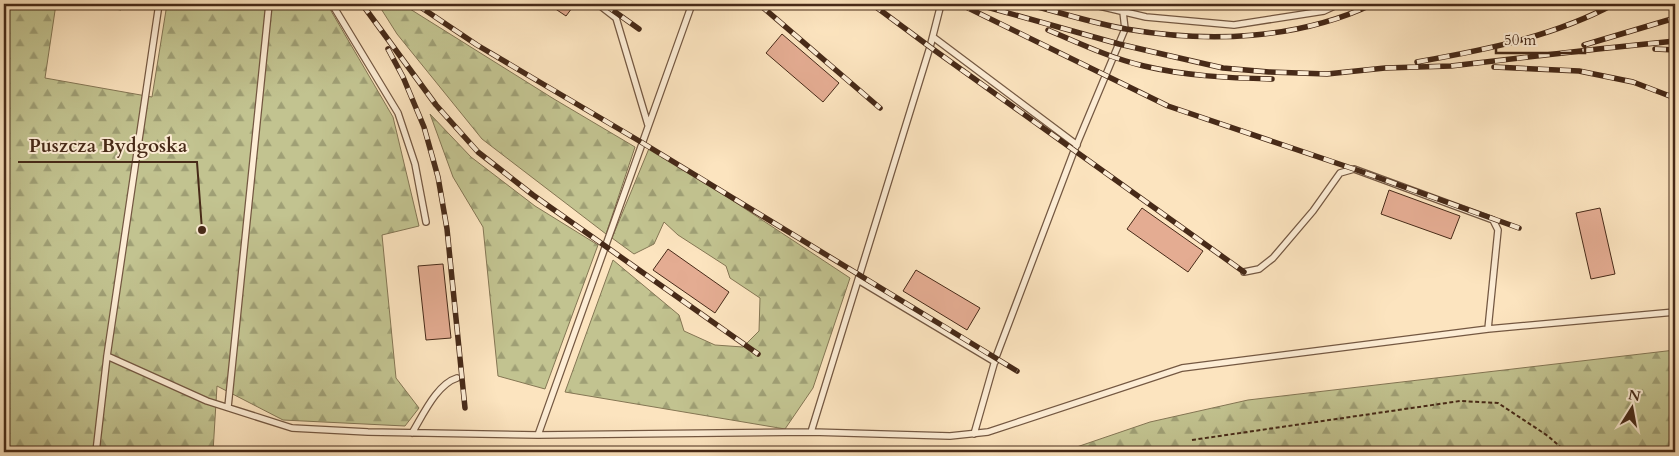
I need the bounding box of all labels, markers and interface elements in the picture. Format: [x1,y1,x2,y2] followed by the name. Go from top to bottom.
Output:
[1496,22,1585,54] scale bar
[1504,30,1536,50] text: 50 m
[18,128,197,162] callout: Puszcza Bydgoska
[29,133,188,159] text: Puszcza Bydgoska
[1606,384,1656,434] north arrow
[1627,385,1642,406] text: N

